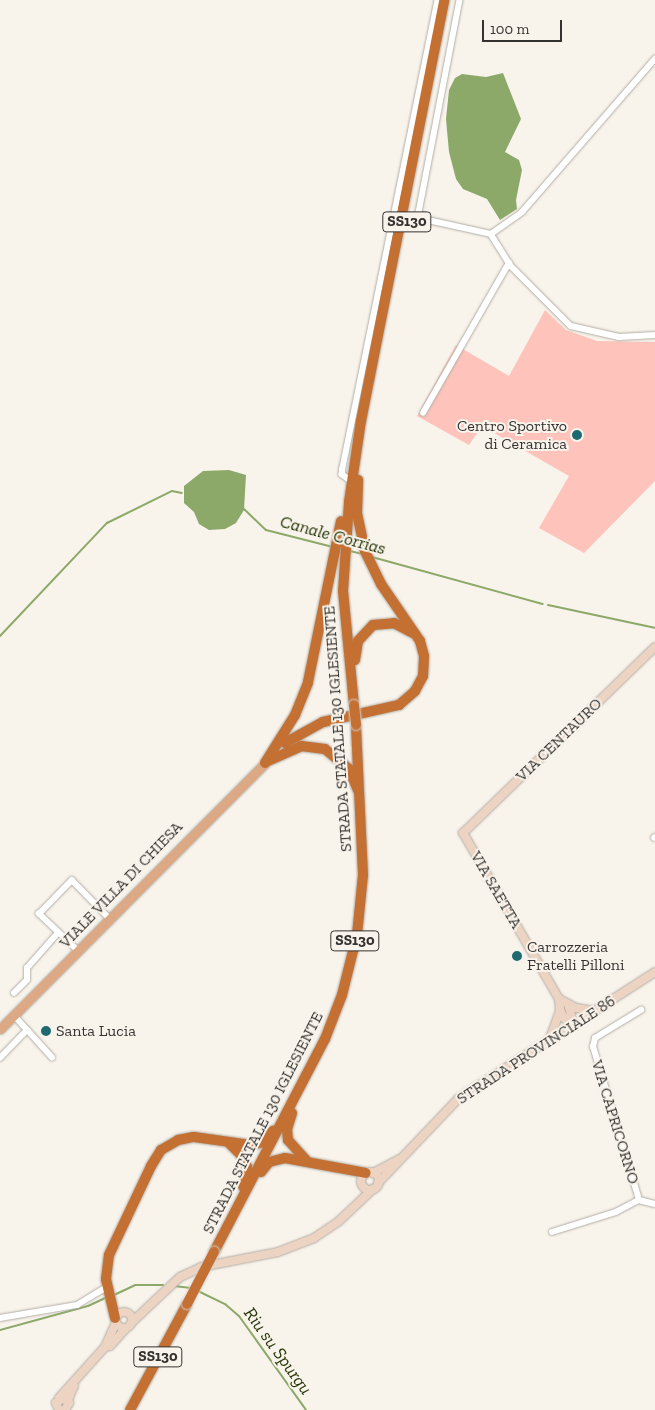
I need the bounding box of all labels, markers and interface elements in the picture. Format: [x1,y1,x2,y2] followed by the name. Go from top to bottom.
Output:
[485,10,565,42] scale bar
[490,20,529,38] text: 100 m
[382,210,432,234] road number: SS130
[457,416,567,454] place label: Centro Sportivo di Ceramica
[571,429,583,441] marker: Centro Sportivo di Ceramica
[278,511,388,559] water label: Canale Corrias
[320,605,356,853] street label: STRADA STATALE 130 IGLESIENTE
[512,694,606,786] street label: VIA CENTAURO
[55,817,187,953] street label: VIALE VILLA DI CHIESA
[466,848,526,932] street label: VIA SAETTA
[330,928,380,954] road number: SS130
[527,937,624,975] place label: Carrozzeria Fratelli Pilloni
[511,950,523,962] marker: Carrozzeria Fratelli Pilloni
[453,991,619,1109] street label: STRADA PROVINCIALE 86
[198,1009,328,1237] street label: STRADA STATALE 130 IGLESIENTE
[56,1021,136,1041] place label: Santa Lucia
[40,1025,52,1037] marker: Santa Lucia
[587,1057,643,1187] street label: VIA CAPRICORNO
[239,1303,317,1399] water label: Riu su Spurgu
[133,1344,183,1370] road number: SS130

